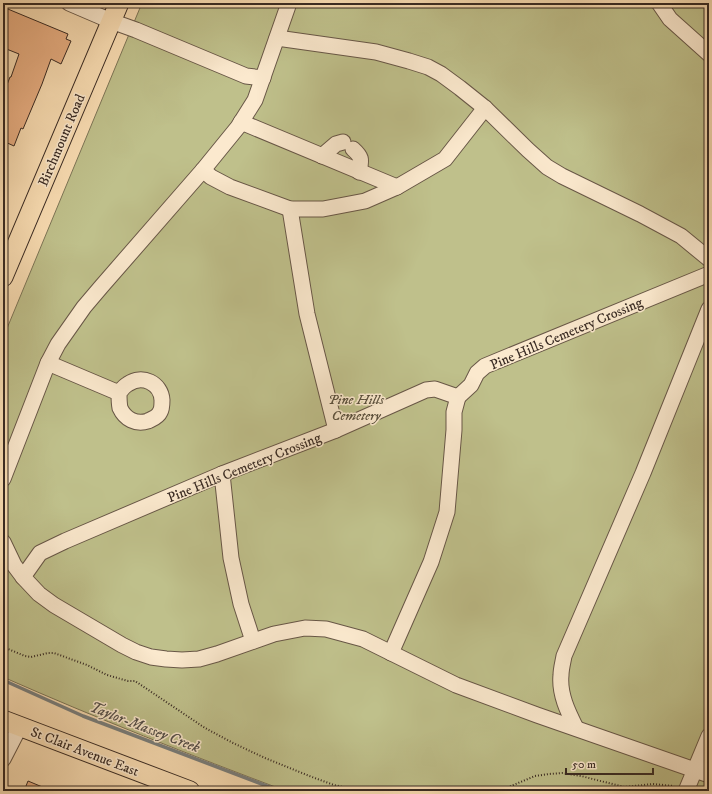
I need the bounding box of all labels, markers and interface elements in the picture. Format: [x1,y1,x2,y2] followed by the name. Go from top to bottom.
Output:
[34,91,89,189] street label: Birchmount Road
[487,294,646,374] street label: Pine Hills Cemetery Crossing
[328,391,385,425] park label: Pine Hills Cemetery
[165,429,324,507] street label: Pine Hills Cemetery Crossing
[87,698,203,757] water label: Taylor-Massey Creek
[28,723,142,781] street label: St Clair Avenue East
[566,750,653,776] scale bar
[572,757,596,772] text: 50 m

